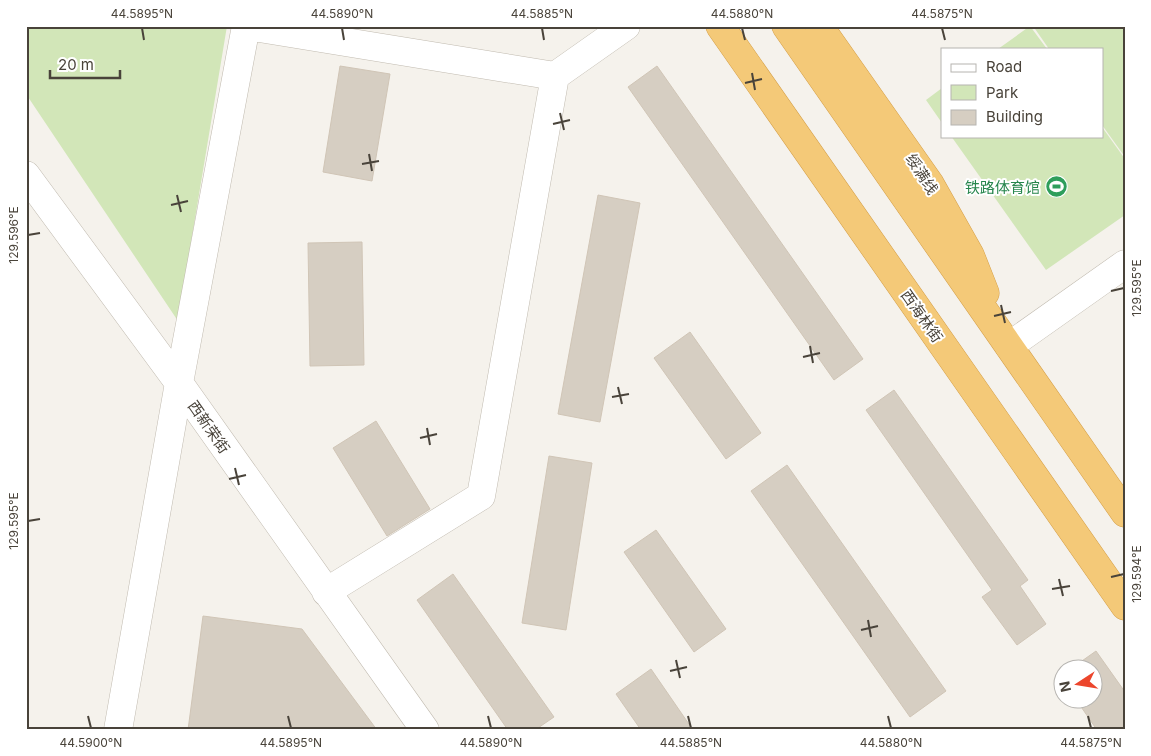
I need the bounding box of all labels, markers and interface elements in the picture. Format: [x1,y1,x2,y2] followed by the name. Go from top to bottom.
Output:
[111,6,173,21] text: 44.5895°N
[311,6,373,21] text: 44.5890°N
[511,6,573,21] text: 44.5885°N
[711,6,773,21] text: 44.5880°N
[911,6,973,21] text: 44.5875°N
[50,48,120,80] scale bar
[941,48,1104,138] legend
[58,55,94,74] text: 20 m
[986,57,1022,76] text: Road
[986,83,1019,102] text: Park
[986,107,1043,126] text: Building
[902,150,942,198] street label: 绥满线
[1044,175,1068,199] sports icon: 铁路体育馆
[965,178,1040,197] place label: 铁路体育馆
[6,206,21,264] text: 129.596°E
[1129,259,1144,317] text: 129.595°E
[897,286,947,346] street label: 西海林街
[184,397,234,457] street label: 西新荣街
[6,492,21,550] text: 129.595°E
[1129,545,1144,603] text: 129.594°E
[1054,658,1104,708] north arrow
[1055,680,1074,694] text: N
[60,735,122,750] text: 44.5900°N
[260,735,322,750] text: 44.5895°N
[460,735,522,750] text: 44.5890°N
[660,735,722,750] text: 44.5885°N
[860,735,922,750] text: 44.5880°N
[1060,735,1122,750] text: 44.5875°N

